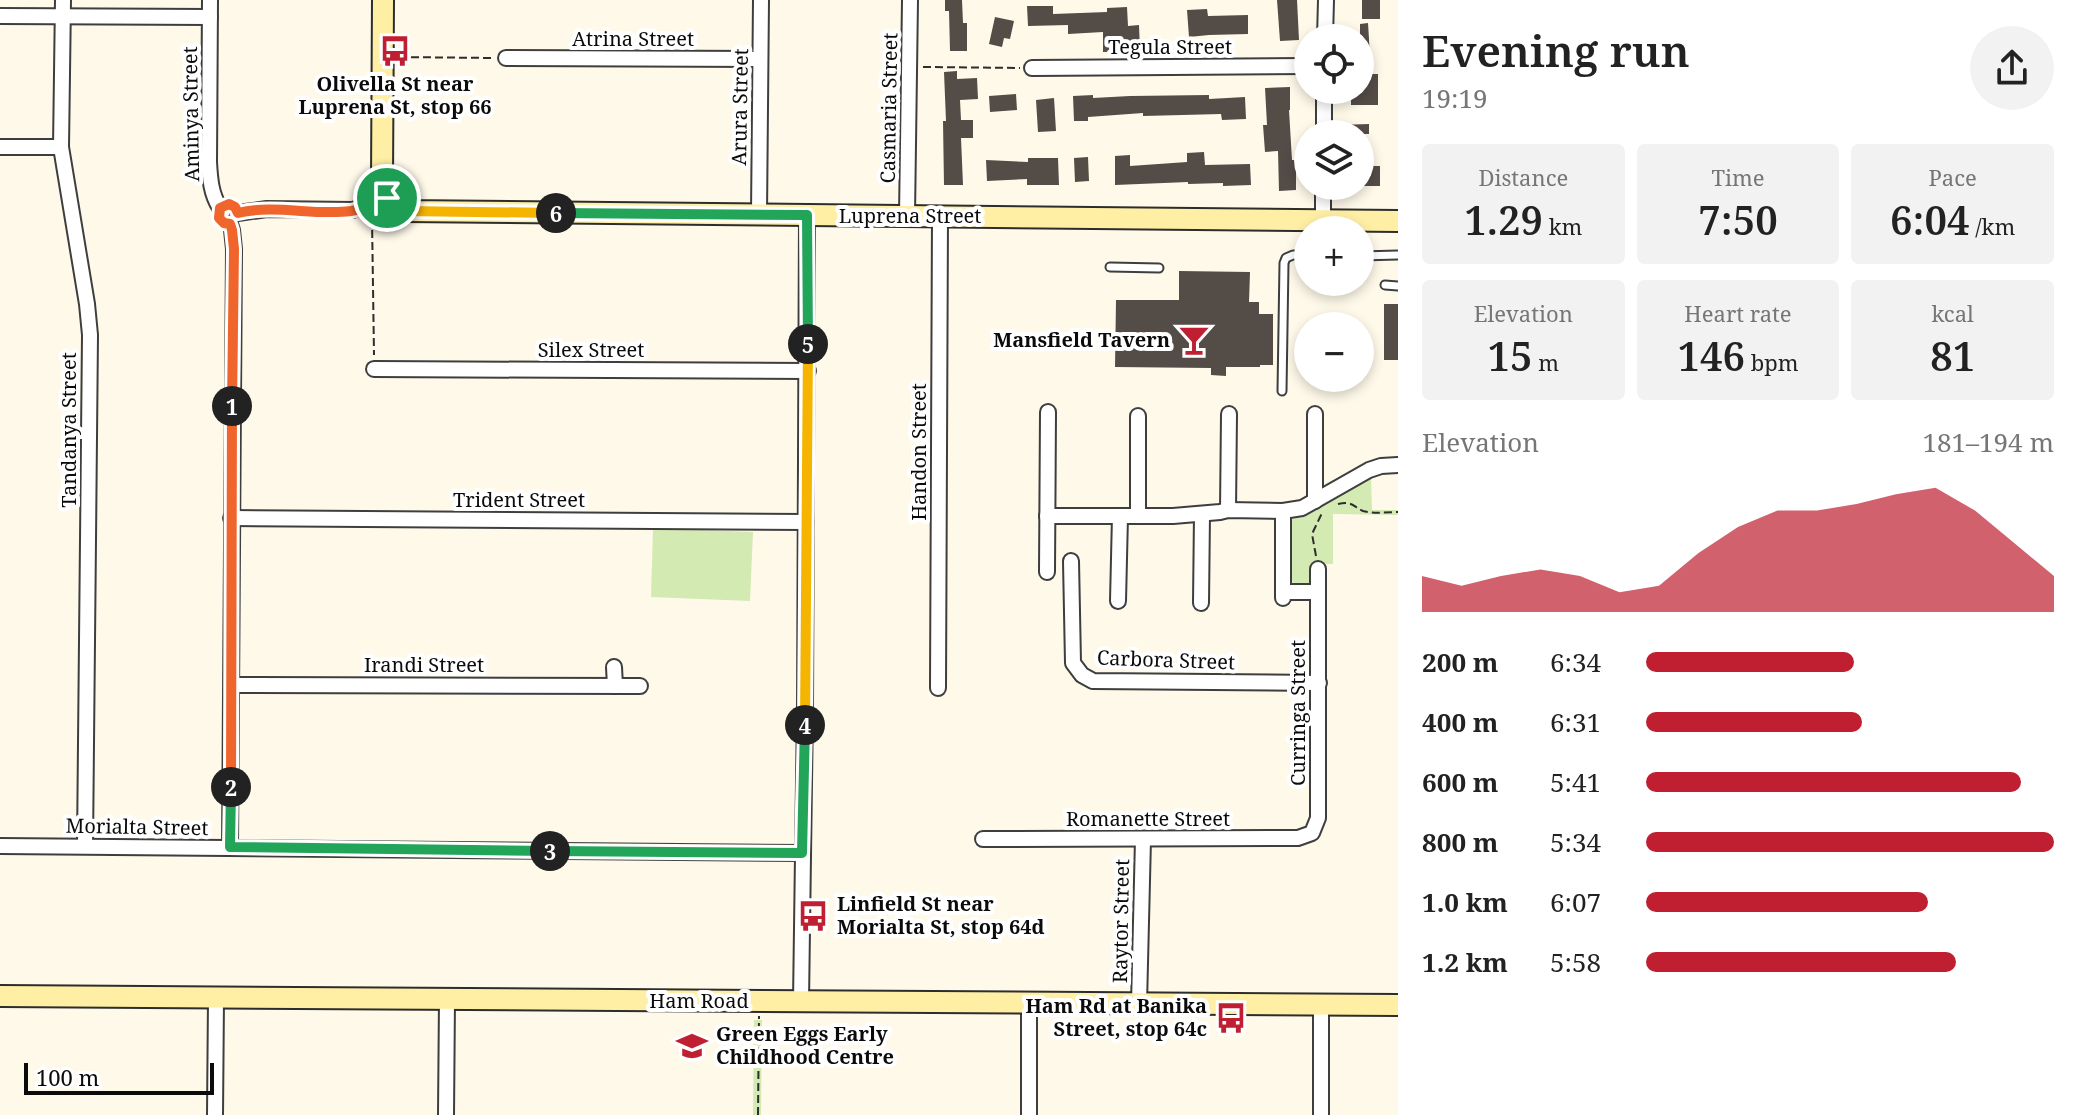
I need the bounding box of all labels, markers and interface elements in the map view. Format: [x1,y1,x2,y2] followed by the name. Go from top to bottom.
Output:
[1422,20,1690,80] text: Evening run
[1294,24,1374,392] map controls
[1294,24,1374,104] button: locate
[572,25,694,52] street label: Atrina Street
[1970,26,2054,110] button: share
[874,32,903,184] street label: Casmaria Street
[1108,33,1232,60] street label: Tegula Street
[378,34,412,68] bus stop icon: Olivella St near Luprena St, stop 66
[176,46,205,182] street label: Aminya Street
[725,48,754,166] street label: Arura Street
[298,70,492,120] place label: Olivella St near Luprena St, stop 66
[1422,80,1488,116] text: 19:19
[1294,120,1374,200] button: layers
[1478,162,1568,192] text: Distance
[1711,162,1765,192] text: Time
[1929,162,1977,192] text: Pace
[353,164,421,232] pin
[365,176,409,220] icon: arrive
[1464,192,1543,247] text: 1.29
[1698,192,1778,247] text: 7:50
[1890,192,1970,247] text: 6:04
[536,193,576,233] pin: 6
[550,198,562,228] text: 6
[839,202,981,229] street label: Luprena Street
[1543,211,1582,241] text: km
[1970,211,2015,241] text: /km
[1294,216,1374,296] button: +
[1474,298,1573,328] text: Elevation
[1684,298,1792,328] text: Heart rate
[1931,298,1974,328] text: kcal
[1294,312,1374,392] button: −
[1177,323,1211,357] bar icon: Mansfield Tavern
[788,324,828,364] pin: 5
[993,326,1170,353] place label: Mansfield Tavern
[1488,328,1533,383] text: 15
[1677,328,1745,383] text: 146
[1930,328,1975,383] text: 81
[802,329,814,359] text: 5
[538,336,644,363] street label: Silex Street
[1533,347,1559,377] text: m
[1745,347,1799,377] text: bpm
[55,352,82,508] street label: Tandanya Street
[905,383,932,521] street label: Handon Street
[212,386,252,426] pin: 1
[226,391,238,421] text: 1
[1422,424,1539,460] text: Elevation
[1922,424,2054,460] text: 181–194 m
[453,486,585,513] street label: Trident Street
[1284,640,1311,786] street label: Curringa Street
[1097,644,1235,675] street label: Carbora Street
[1422,644,1498,680] text: 200 m
[1550,644,1601,680] text: 6:34
[364,651,484,678] street label: Irandi Street
[1422,704,1498,740] text: 400 m
[1550,704,1601,740] text: 6:31
[785,705,825,745] pin: 4
[799,710,811,740] text: 4
[1422,764,1498,800] text: 600 m
[1550,764,1601,800] text: 5:41
[211,767,251,807] pin: 2
[225,772,237,802] text: 2
[1066,805,1230,832] street label: Romanette Street
[65,812,209,841] street label: Morialta Street
[1422,824,1498,860] text: 800 m
[1550,824,1601,860] text: 5:34
[530,831,570,871] pin: 3
[544,836,556,866] text: 3
[1106,859,1135,983] street label: Raytor Street
[1422,884,1508,920] text: 1.0 km
[1550,884,1601,920] text: 6:07
[837,890,1045,940] place label: Linfield St near Morialta St, stop 64d
[796,899,830,933] bus stop icon: Linfield St near Morialta St, stop 64d
[1422,944,1508,980] text: 1.2 km
[1550,944,1601,980] text: 5:58
[649,987,749,1014] street label: Ham Road
[1025,992,1207,1042] place label: Ham Rd at Banika Street, stop 64c
[1214,1001,1248,1035] bus stop icon: Ham Rd at Banika Street, stop 64c
[716,1020,894,1070] place label: Green Eggs Early Childhood Centre
[675,1029,709,1063] school or university icon: Green Eggs Early Childhood Centre
[24,1059,214,1095] scale bar
[36,1062,99,1092] text: 100 m

